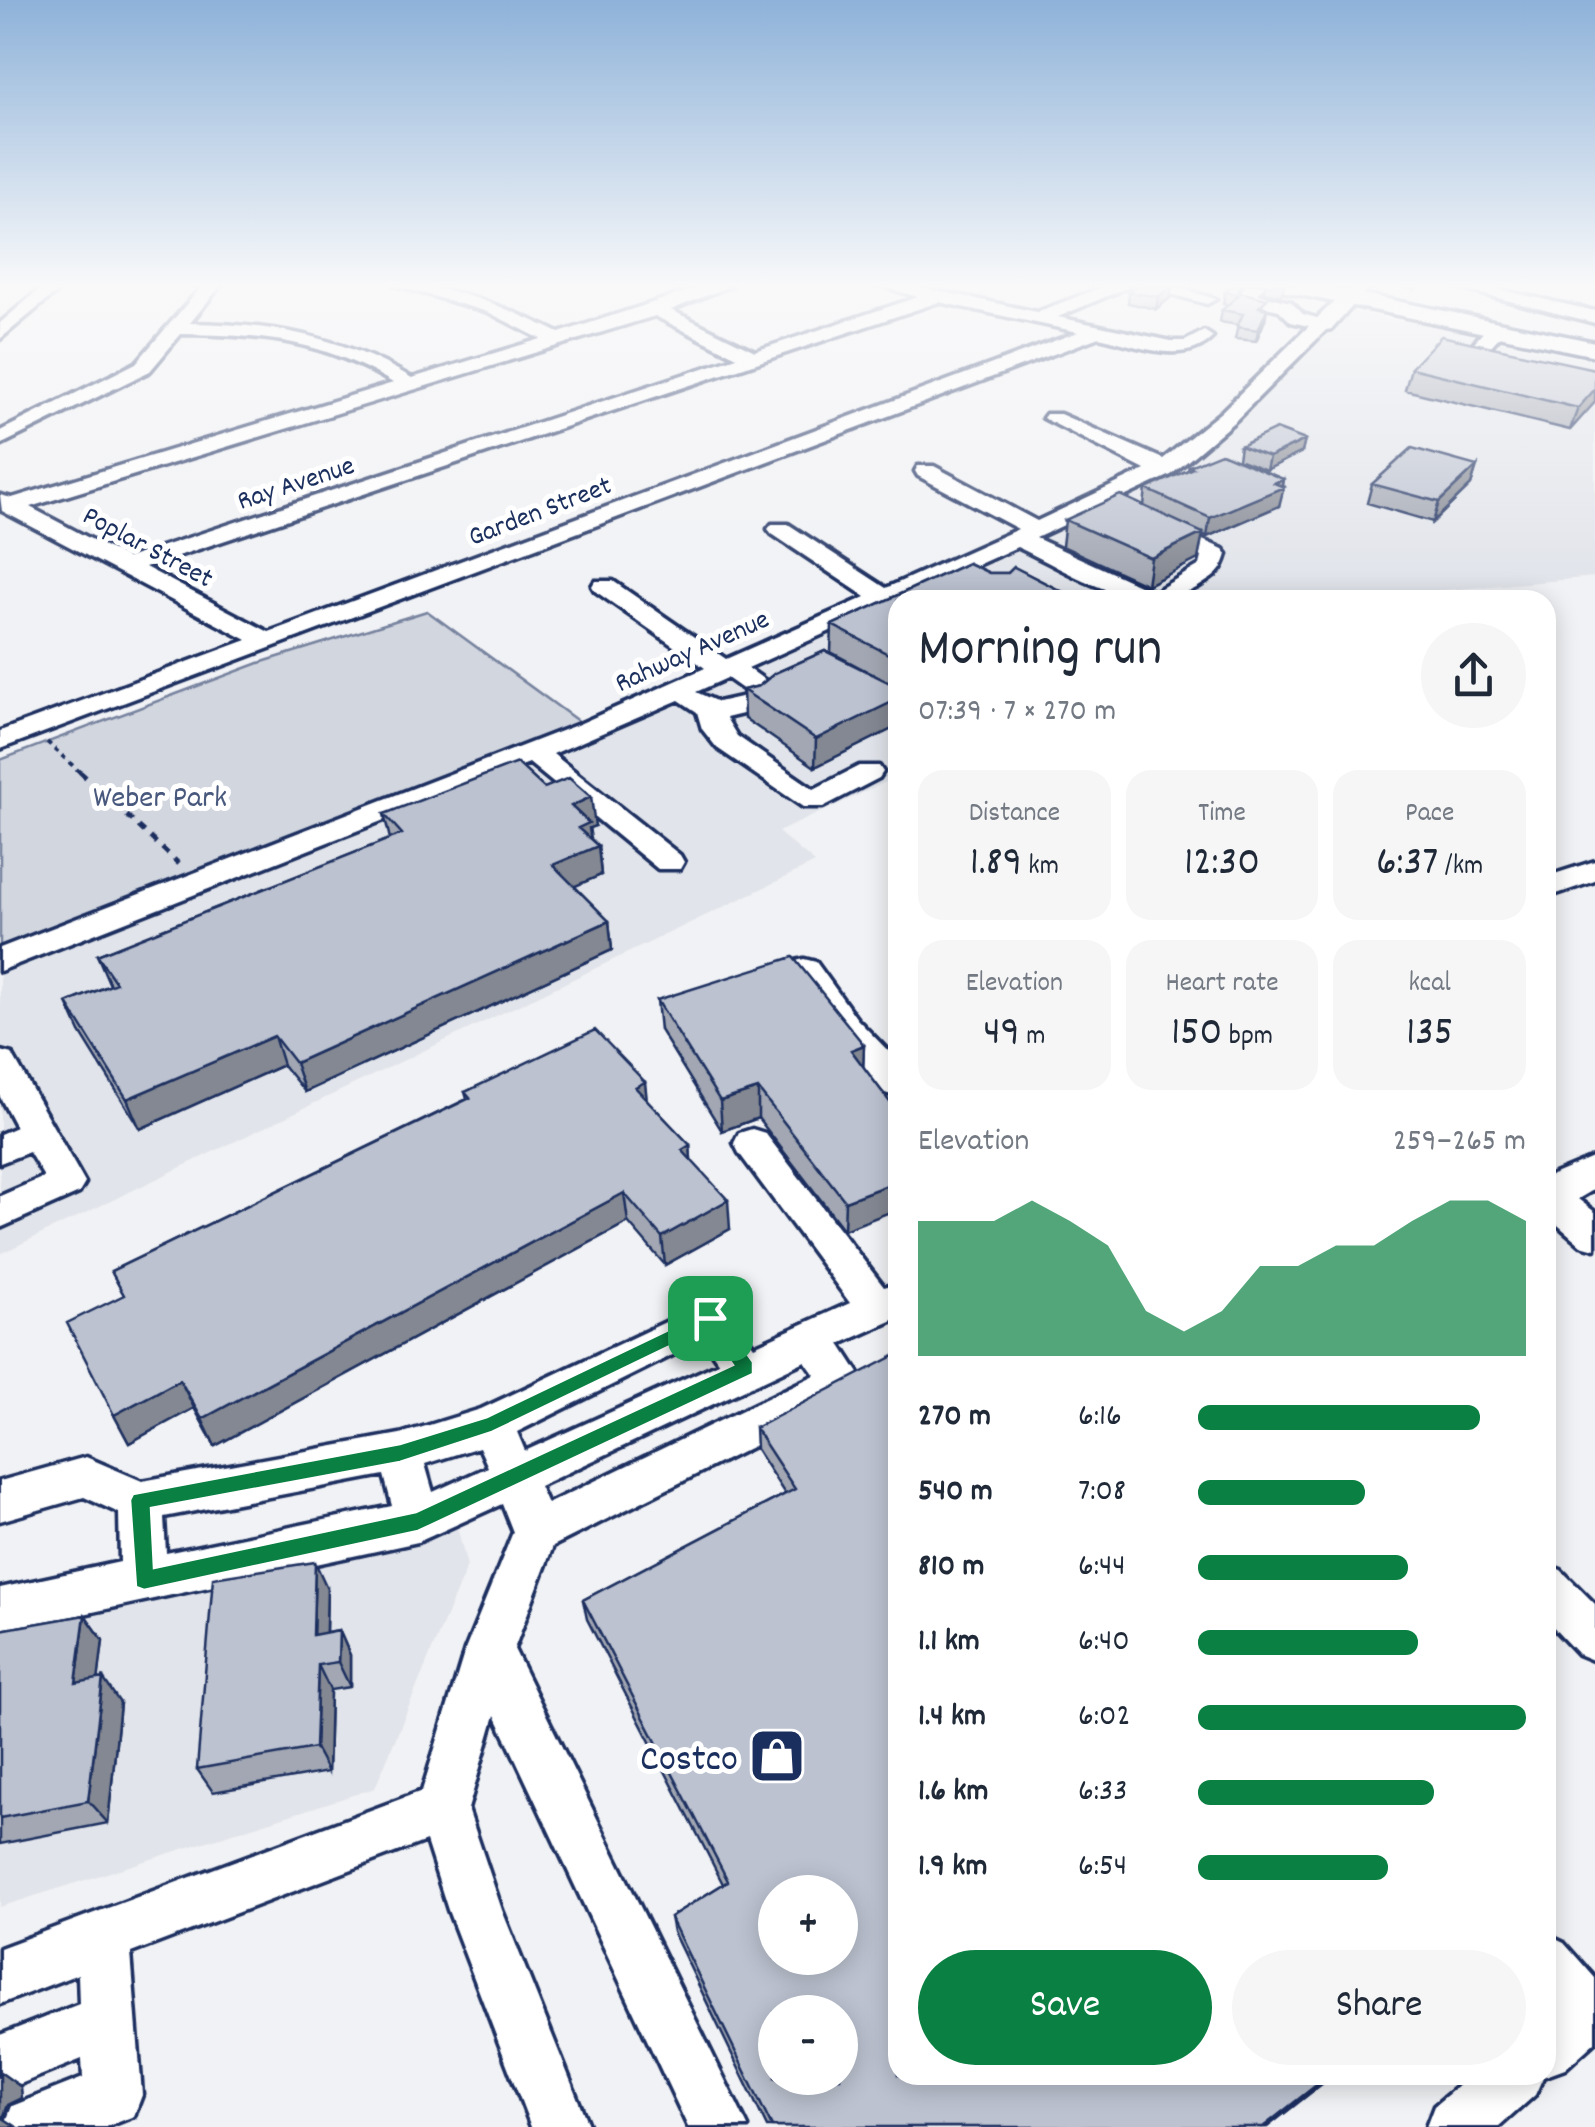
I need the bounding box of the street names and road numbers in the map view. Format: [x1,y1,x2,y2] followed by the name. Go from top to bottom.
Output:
[233,448,360,523] street label: Ray Avenue
[463,468,618,559] street label: Garden Street
[74,498,219,601] street label: Poplar Street
[609,602,777,705] street label: Rahway Avenue

